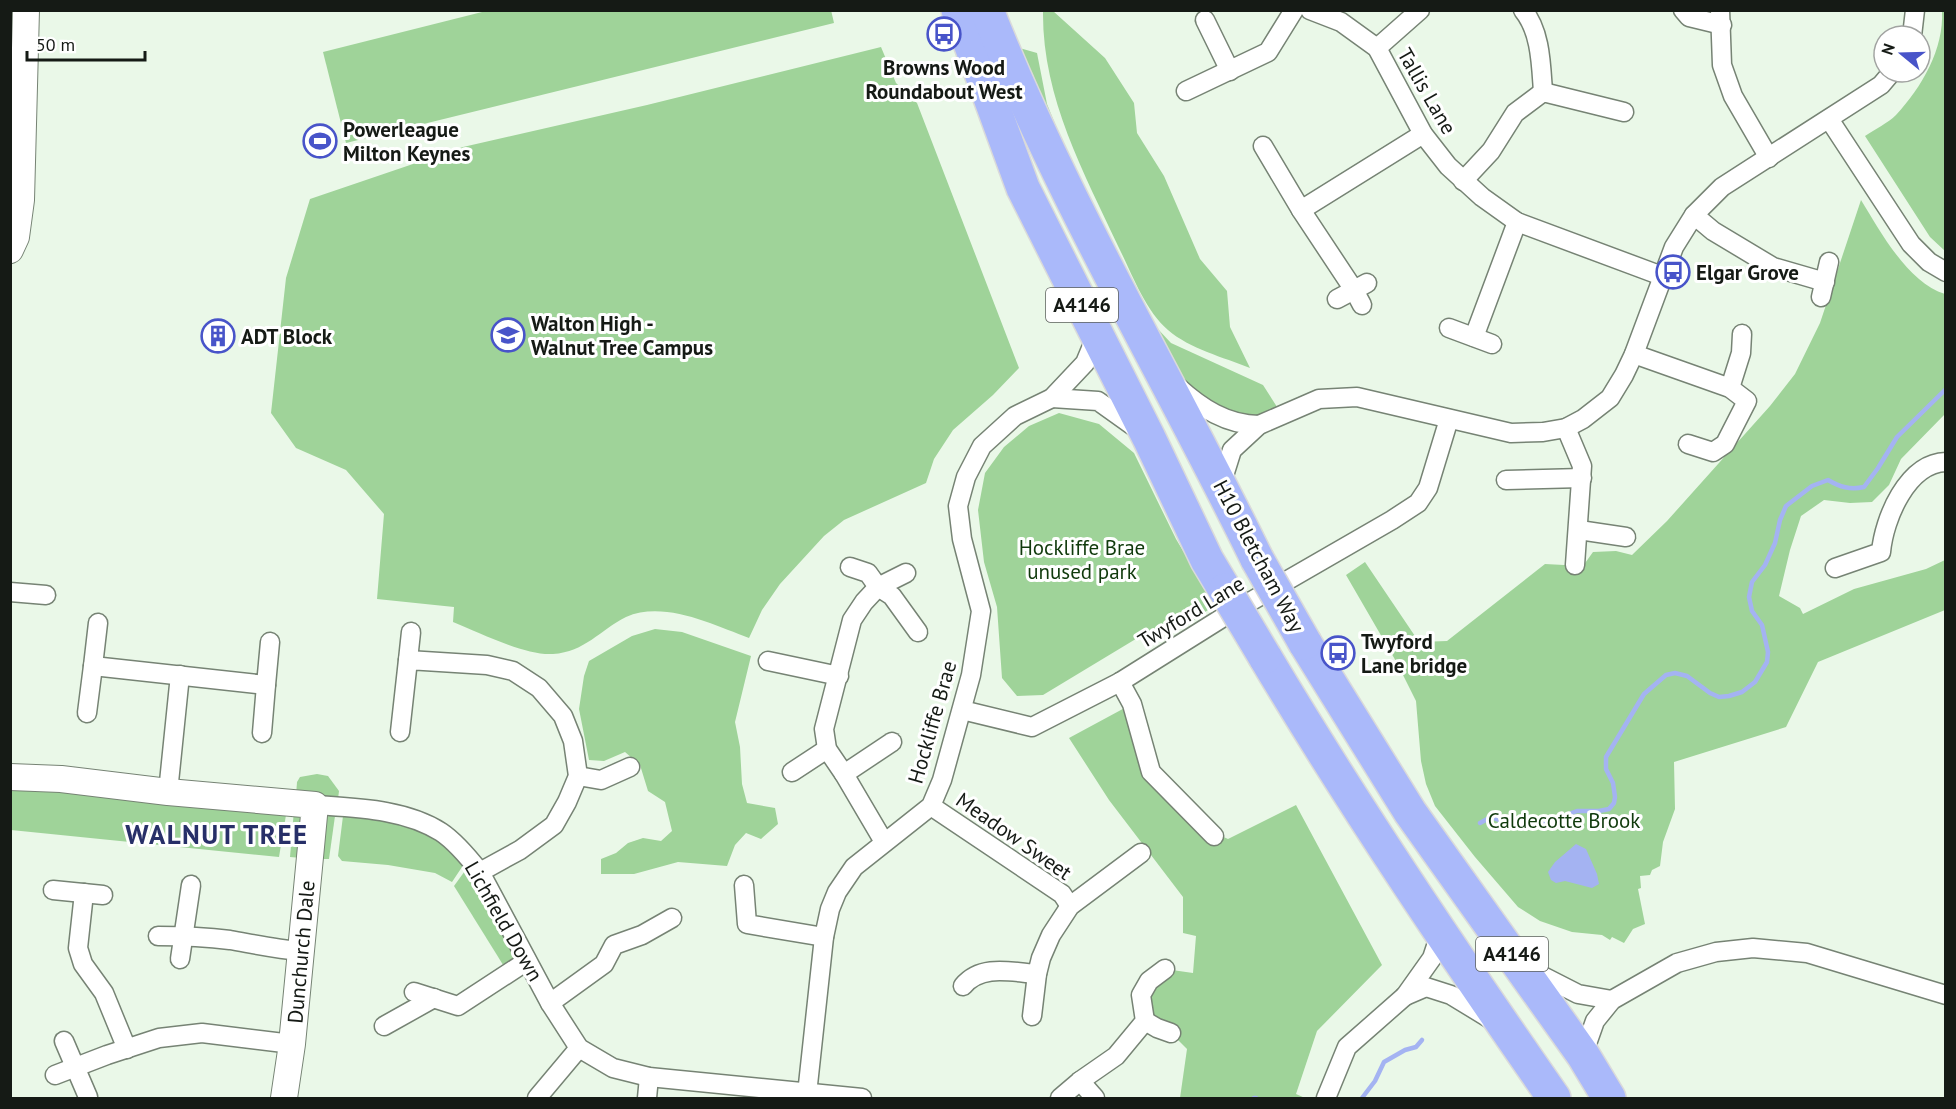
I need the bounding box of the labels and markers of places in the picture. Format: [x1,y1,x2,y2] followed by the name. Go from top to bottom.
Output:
[926,16,962,52] bus stop icon: Browns Wood Roundabout West
[865,54,1023,105] place label: Browns Wood Roundabout West
[343,116,470,167] place label: Powerleague Milton Keynes
[302,123,338,159] sports icon: Powerleague Milton Keynes
[1655,254,1691,290] bus stop icon: Elgar Grove
[1696,259,1799,286] place label: Elgar Grove
[531,310,713,361] place label: Walton High - Walnut Tree Campus
[490,317,526,353] school or university icon: Walton High - Walnut Tree Campus
[200,318,236,354] building icon: ADT Block
[241,323,333,350] place label: ADT Block
[1361,628,1467,679] place label: Twyford Lane bridge
[1320,635,1356,671] bus stop icon: Twyford Lane bridge

